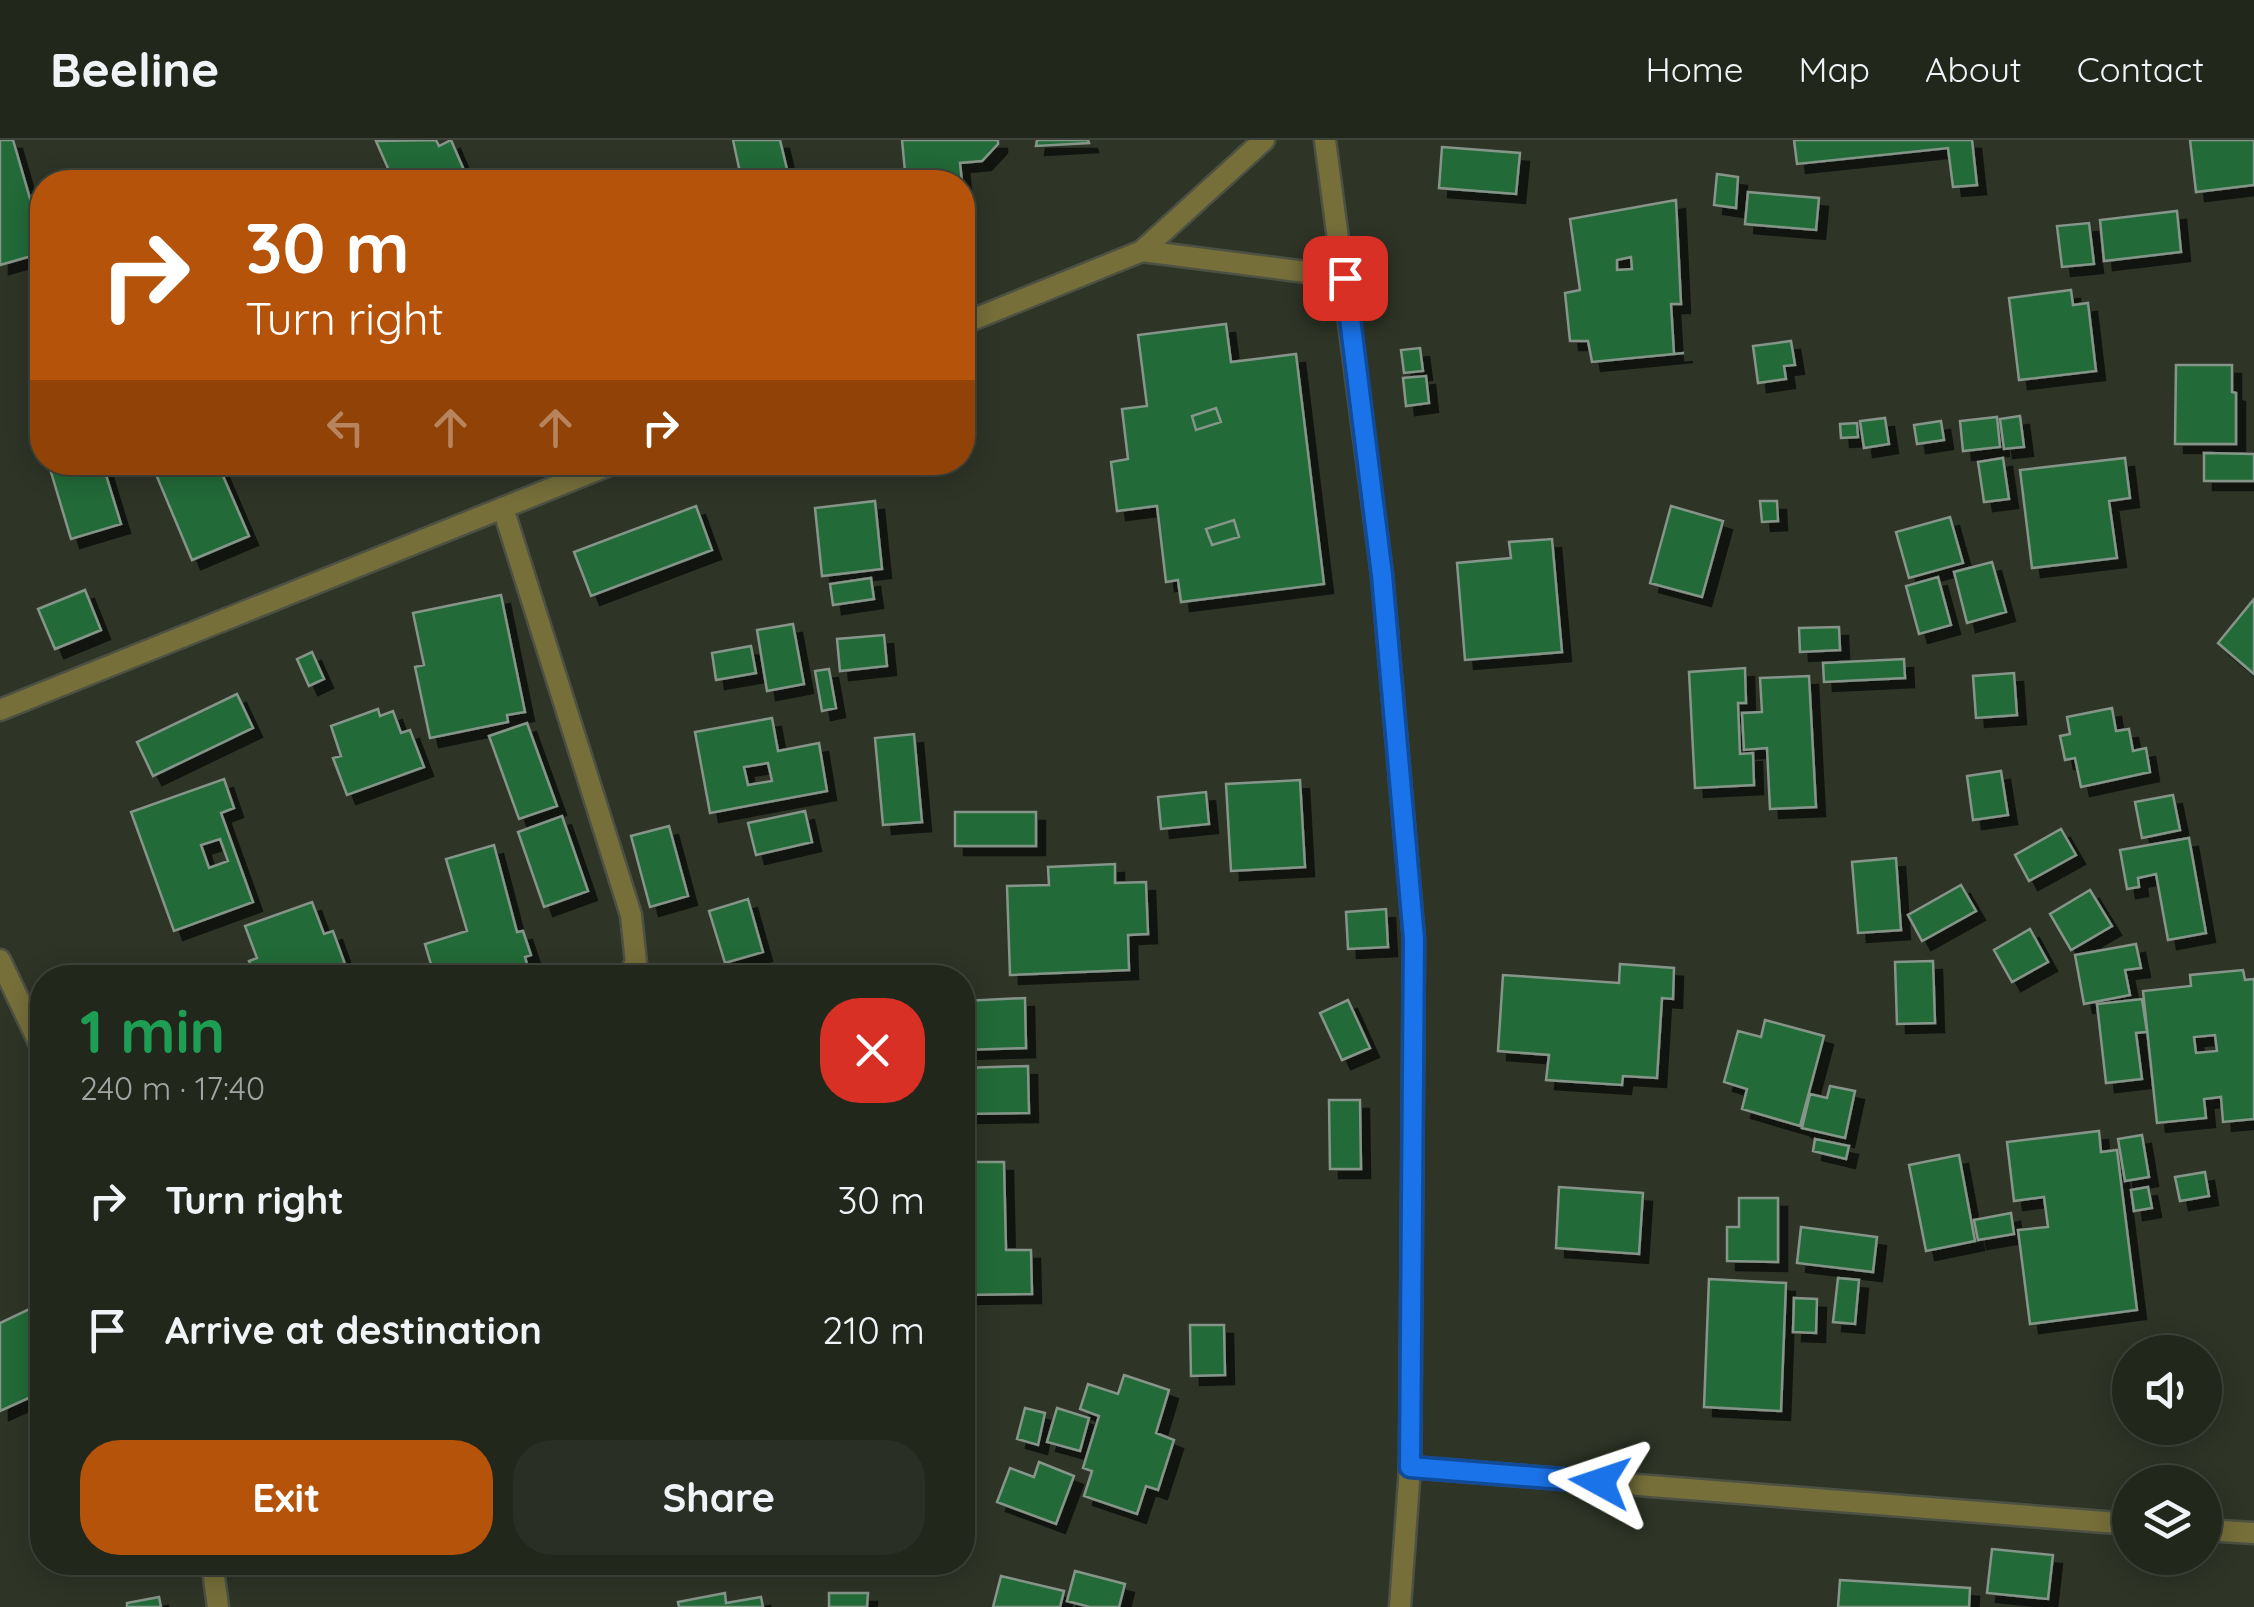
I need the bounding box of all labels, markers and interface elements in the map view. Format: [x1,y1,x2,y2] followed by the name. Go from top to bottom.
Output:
[50,39,219,99] text: Beeline
[1646,47,1744,91] text: Home
[1799,47,1870,91] text: Map
[1925,47,2022,91] text: About
[2077,47,2204,91] text: Contact
[245,203,410,291] text: 30 m
[80,210,210,340] icon: right
[1303,236,1388,321] pin
[1318,251,1373,306] icon: arrive
[245,290,444,346] text: Turn right
[318,400,373,455] icon: left
[423,400,478,455] icon: ahead
[528,400,583,455] icon: ahead
[633,400,688,455] icon: right
[80,993,225,1068] text: 1 min
[820,998,925,1103] button: close
[80,1068,265,1108] text: 240 m · 17:40
[80,1173,135,1228] icon: right
[165,1176,344,1224] text: Turn right
[837,1176,925,1224] text: 30 m
[80,1303,135,1358] icon: arrive
[165,1306,542,1354] text: Arrive at destination
[822,1306,925,1354] text: 210 m
[2112,1335,2222,1575] map controls
[2112,1335,2222,1445] button: sound
[1548,1430,1652,1534] position arrow
[80,1440,493,1555] button: Exit
[513,1440,925,1555] button: Share
[2112,1465,2222,1575] button: layers

